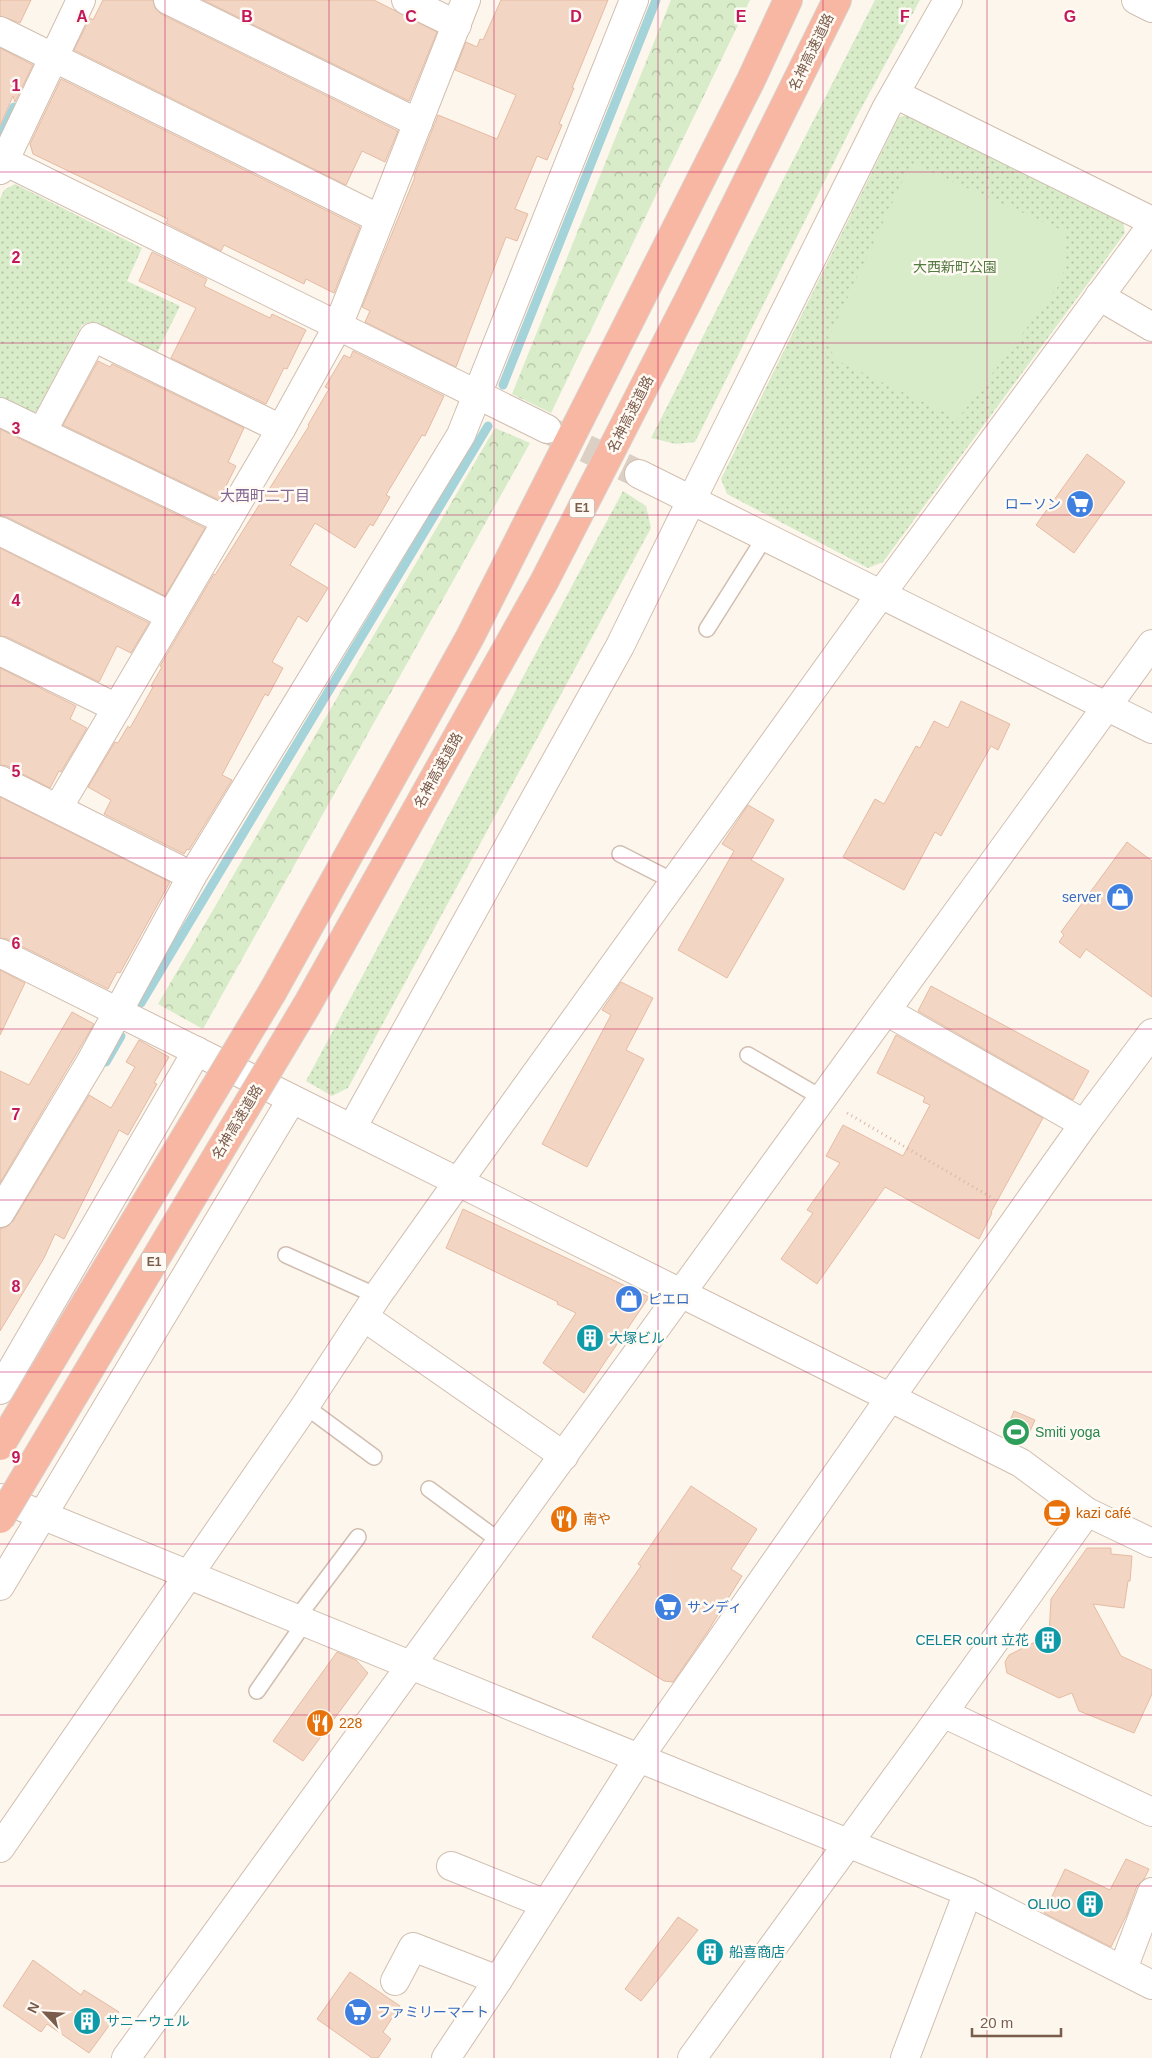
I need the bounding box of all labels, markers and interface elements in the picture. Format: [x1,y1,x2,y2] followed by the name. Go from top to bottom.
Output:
[76,8,88,25] text: A
[241,8,253,25] text: B
[405,8,417,25] text: C
[570,8,582,25] text: D
[736,8,747,25] text: E
[900,8,910,25] text: F
[1064,8,1076,25] text: G
[785,11,837,93] street label: 名神高速道路
[12,77,21,94] text: 1
[12,249,21,266] text: 2
[913,259,997,275] park label: 大西新町公園
[604,373,656,455] street label: 名神高速道路
[12,420,21,437] text: 3
[220,487,310,504] district label: 大西町二丁目
[1065,489,1095,519] supermarket icon: ローソン
[1005,496,1061,512] place label: ローソン
[570,498,594,518] road number: E1
[12,592,21,609] text: 4
[411,729,465,811] street label: 名神高速道路
[12,763,21,780] text: 5
[1105,882,1135,912] shop icon: server
[1062,889,1101,905] place label: server
[12,935,21,952] text: 6
[209,1082,265,1162] street label: 名神高速道路
[12,1106,21,1123] text: 7
[142,1252,166,1272] road number: E1
[12,1278,21,1295] text: 8
[614,1284,644,1314] shop icon: ピエロ
[648,1291,690,1307] place label: ピエロ
[575,1323,605,1353] building icon: 大塚ビル
[609,1330,665,1346] place label: 大塚ビル
[1001,1417,1031,1447] sports icon: Smiti yoga
[1035,1424,1101,1440] place label: Smiti yoga
[12,1449,21,1466] text: 9
[1042,1498,1072,1528] cafe icon: kazi café
[549,1504,579,1534] restaurant icon: 南や
[1076,1505,1131,1521] place label: kazi café
[583,1511,611,1527] place label: 南や
[653,1592,683,1622] supermarket icon: サンディ
[687,1599,742,1615] place label: サンディ
[1033,1625,1063,1655] building icon: CELER court 立花
[915,1632,1029,1648] place label: CELER court 立花
[305,1708,335,1738] restaurant icon: 228
[339,1715,363,1731] place label: 228
[1075,1889,1105,1919] building icon: OLIUO
[1027,1896,1071,1912] place label: OLIUO
[695,1937,725,1967] building icon: 船喜商店
[729,1944,785,1960] place label: 船喜商店
[20,1988,70,2038] north arrow
[343,1997,373,2027] supermarket icon: ファミリーマート
[24,2000,43,2015] text: N
[377,2004,489,2020] place label: ファミリーマート
[72,2006,102,2036] building icon: サニーウェル
[972,2006,1061,2038] scale bar
[106,2013,190,2029] place label: サニーウェル
[980,2014,1013,2031] text: 20 m

